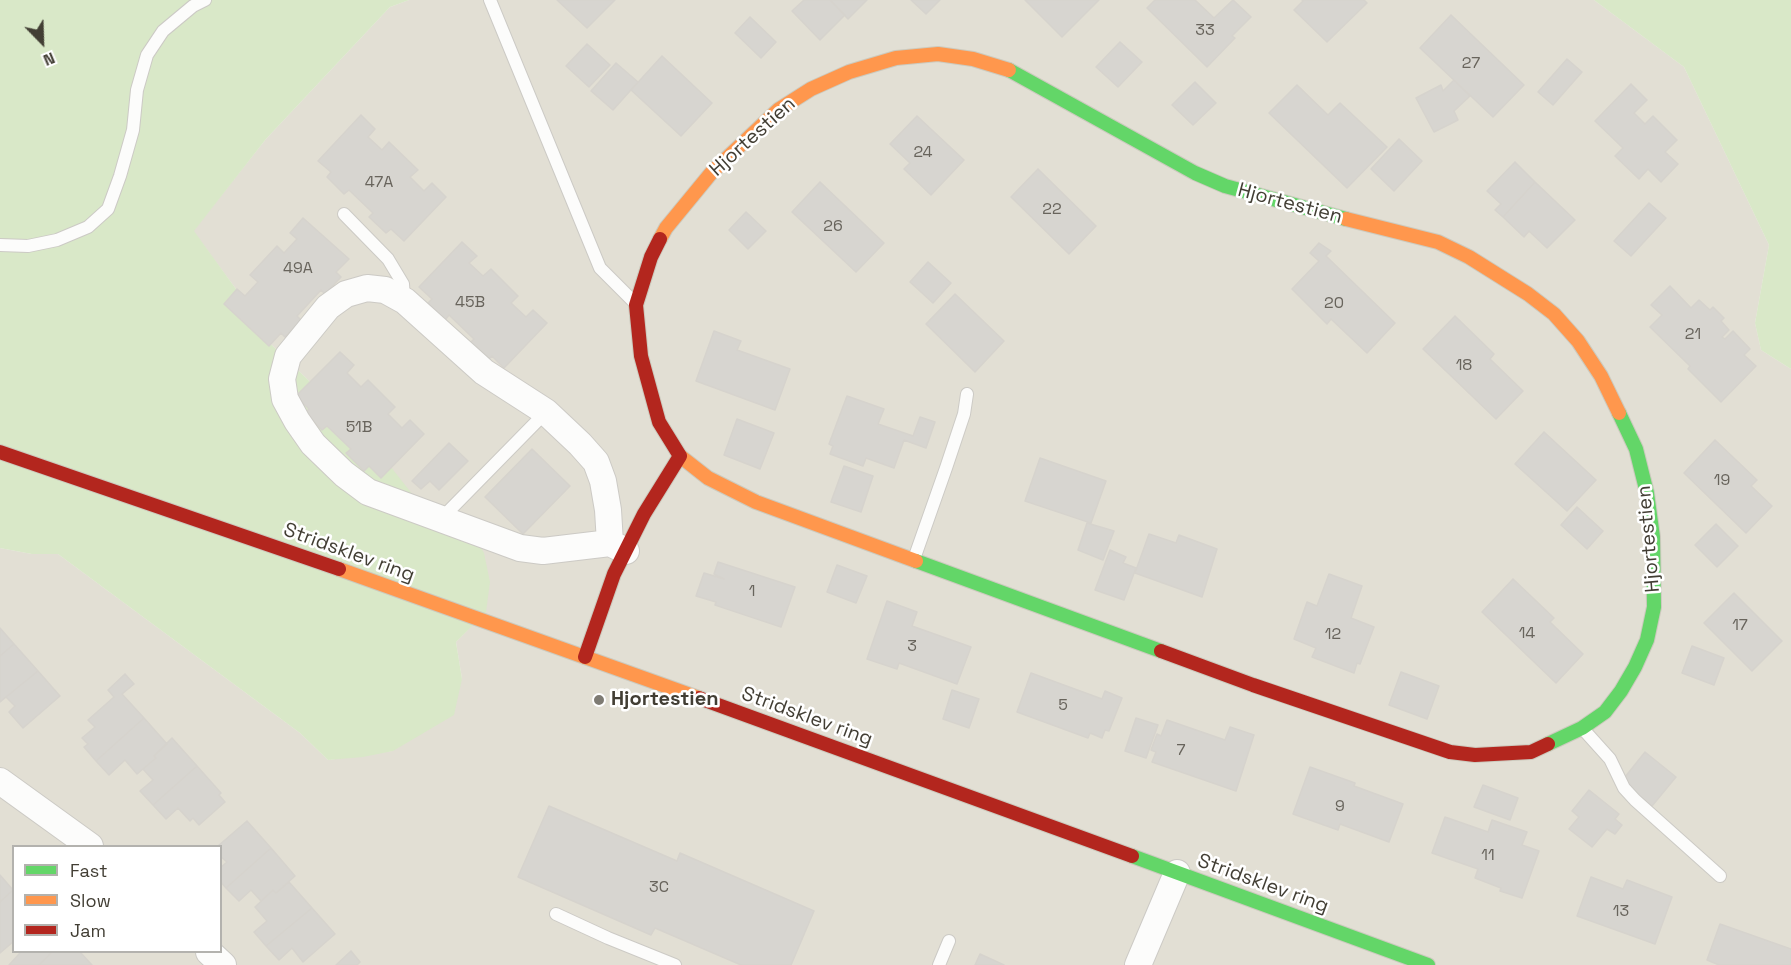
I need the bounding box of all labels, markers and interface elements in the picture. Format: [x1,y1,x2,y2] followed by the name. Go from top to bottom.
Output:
[12,12,72,72] north arrow
[1195,21,1215,41] house number: 33
[40,47,58,71] text: N
[1462,54,1480,74] house number: 27
[705,92,801,182] street label: Hjortestien
[913,143,933,163] house number: 24
[365,173,393,193] house number: 47A
[1235,179,1345,229] street label: Hjortestien
[1042,200,1062,220] house number: 22
[823,217,843,237] house number: 26
[283,259,313,279] house number: 49A
[455,293,485,313] house number: 45B
[1324,294,1344,314] house number: 20
[1685,325,1701,345] house number: 21
[1456,356,1472,376] house number: 18
[346,418,372,438] house number: 51B
[1714,471,1730,491] house number: 19
[1632,485,1666,593] street label: Hjortestien
[280,518,418,588] street label: Stridsklev ring
[749,582,755,602] house number: 1
[1732,616,1748,636] house number: 17
[1519,624,1535,644] house number: 14
[1325,625,1341,645] house number: 12
[907,637,917,657] house number: 3
[738,682,876,752] street label: Stridsklev ring
[611,688,719,712] place label: Hjortestien
[592,693,606,707] marker: Hjortestien
[1058,696,1068,716] house number: 5
[1176,741,1186,761] house number: 7
[1335,797,1345,817] house number: 9
[12,845,222,953] legend
[1481,846,1495,866] house number: 11
[1194,849,1332,919] street label: Stridsklev ring
[70,859,107,882] text: Fast
[649,878,669,898] house number: 3C
[70,889,111,912] text: Slow
[1613,902,1629,922] house number: 13
[70,919,106,942] text: Jam

